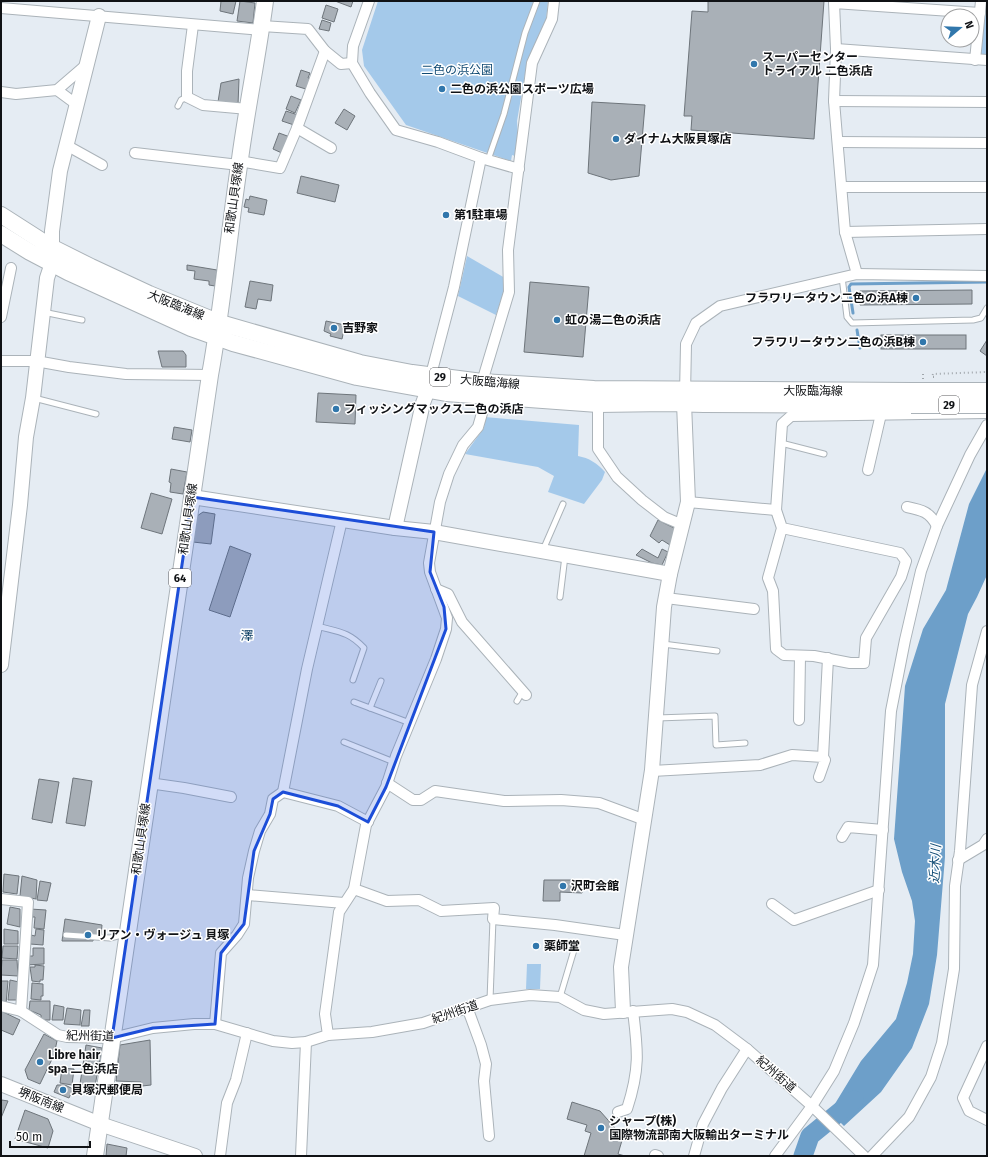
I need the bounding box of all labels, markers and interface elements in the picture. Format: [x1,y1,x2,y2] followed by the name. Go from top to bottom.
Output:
[940,8,980,48] north arrow
[962,19,976,30] text: N
[762,50,873,78] place label: スーパーセンター トライアル 二色浜店
[749,59,759,69] marker: スーパーセンター トライアル 二色浜店
[421,63,493,77] park label: 二色の浜公園
[450,82,594,96] place label: 二色の浜公園スポーツ広場
[437,84,447,94] marker: 二色の浜公園スポーツ広場
[624,132,731,146] place label: ダイナム大阪貝塚店
[611,134,621,144] marker: ダイナム大阪貝塚店
[222,161,246,235] street label: 和歌山貝塚線
[454,208,508,222] place label: 第1駐車場
[441,210,451,220] marker: 第1駐車場
[146,287,206,323] street label: 大阪臨海線
[745,291,908,305] place label: フラワリータウン二色の浜A棟
[911,293,921,303] marker: フラワリータウン二色の浜A棟
[565,313,661,327] place label: 虹の湯二色の浜店
[552,315,562,325] marker: 虹の湯二色の浜店
[342,321,378,335] place label: 吉野家
[329,323,339,333] marker: 吉野家
[752,335,915,349] place label: フラワリータウン二色の浜B棟
[918,337,928,347] marker: フラワリータウン二色の浜B棟
[430,368,450,386] road number: 29
[459,372,521,392] street label: 大阪臨海線
[783,384,843,398] street label: 大阪臨海線
[939,396,959,414] road number: 29
[344,402,523,416] place label: フィッシングマックス二色の浜店
[331,404,341,414] marker: フィッシングマックス二色の浜店
[176,482,200,556] street label: 和歌山貝塚線
[169,569,191,587] road number: 64
[240,628,254,643] district label: 澤
[129,802,153,876] street label: 和歌山貝塚線
[926,842,944,884] water label: 近木川
[571,879,619,893] place label: 沢町会館
[558,881,568,891] marker: 沢町会館
[96,928,229,942] place label: リアン・ヴォージュ 貝塚
[83,930,93,940] marker: リアン・ヴォージュ 貝塚
[544,939,580,953] place label: 薬師堂
[531,941,541,951] marker: 薬師堂
[430,998,480,1026] street label: 紀州街道
[66,1029,114,1043] street label: 紀州街道
[48,1048,118,1076] place label: Libre hair spa 二色浜店
[753,1053,799,1095] street label: 紀州街道
[35,1057,45,1067] marker: Libre hair spa 二色浜店
[71,1083,143,1097] place label: 貝塚沢郵便局
[16,1085,66,1115] street label: 堺阪南線
[58,1085,68,1095] marker: 貝塚沢郵便局
[609,1114,789,1142] place label: シャープ(株) 国際物流部南大阪輸出ターミナル
[10,1123,90,1149] scale bar
[596,1123,606,1133] marker: シャープ(株) 国際物流部南大阪輸出ターミナル
[16,1130,42,1144] text: 50 m

